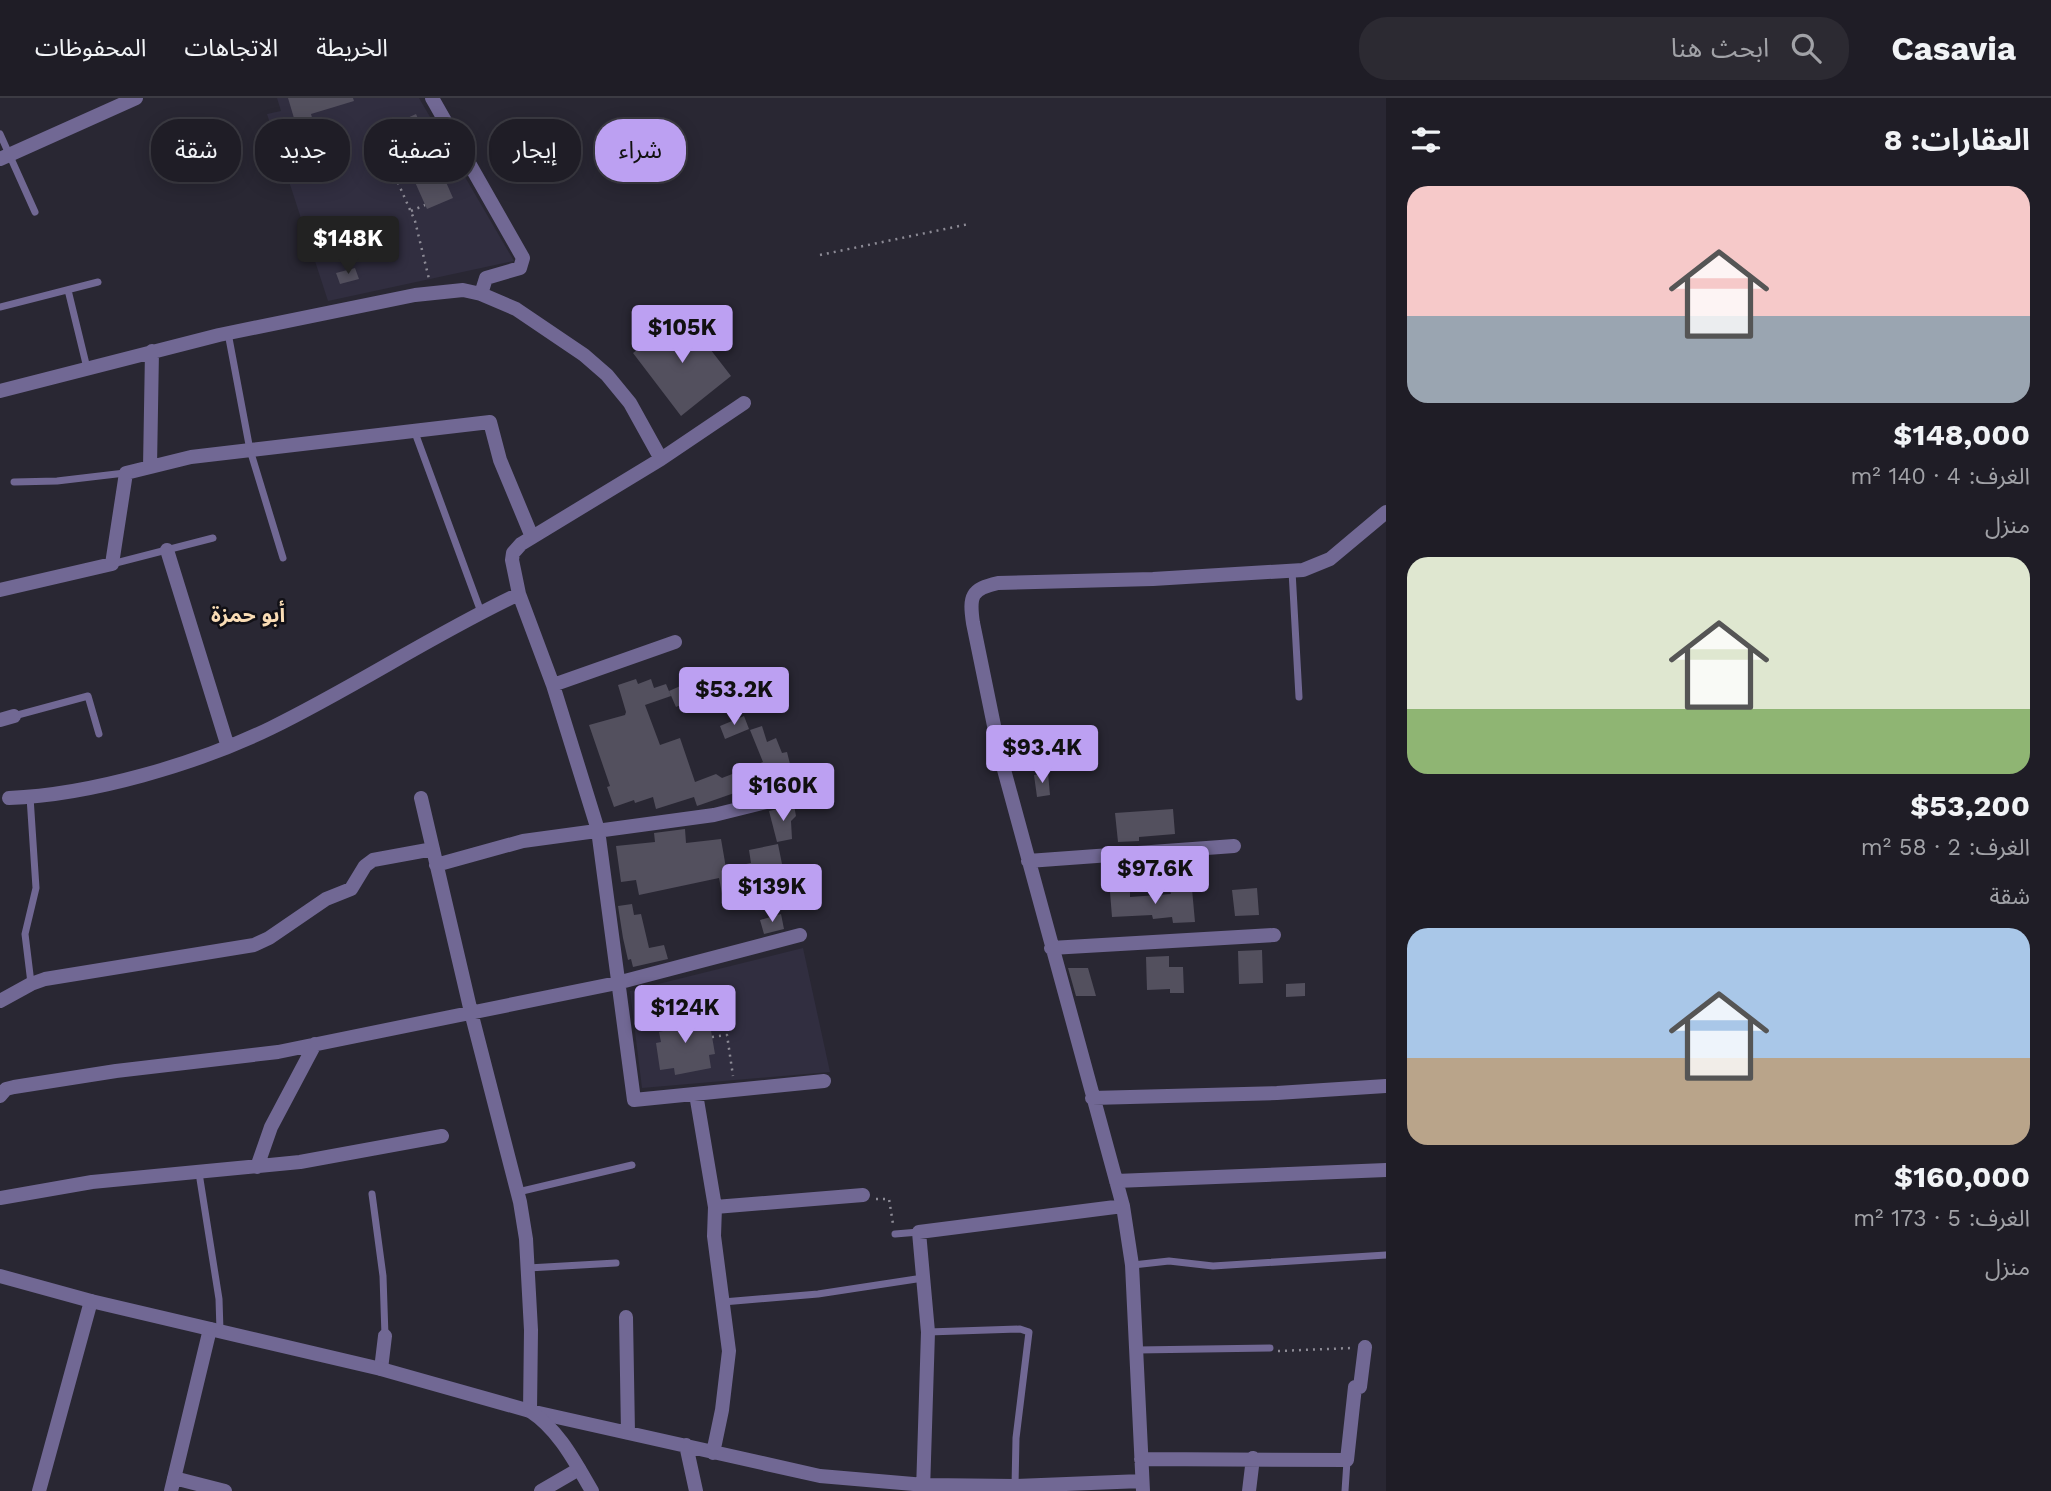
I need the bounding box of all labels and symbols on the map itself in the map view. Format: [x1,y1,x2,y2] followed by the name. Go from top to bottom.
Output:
[299,216,397,276] pin: $148K
[633,306,731,365] pin: $105K
[211,600,285,627] district label: أبو حمزة
[677,668,791,727] pin: $53.2K
[985,726,1099,785] pin: $93.4K
[734,764,832,823] pin: $160K
[1098,846,1212,906] pin: $97.6K
[723,864,821,924] pin: $139K
[636,986,734,1045] pin: $124K

